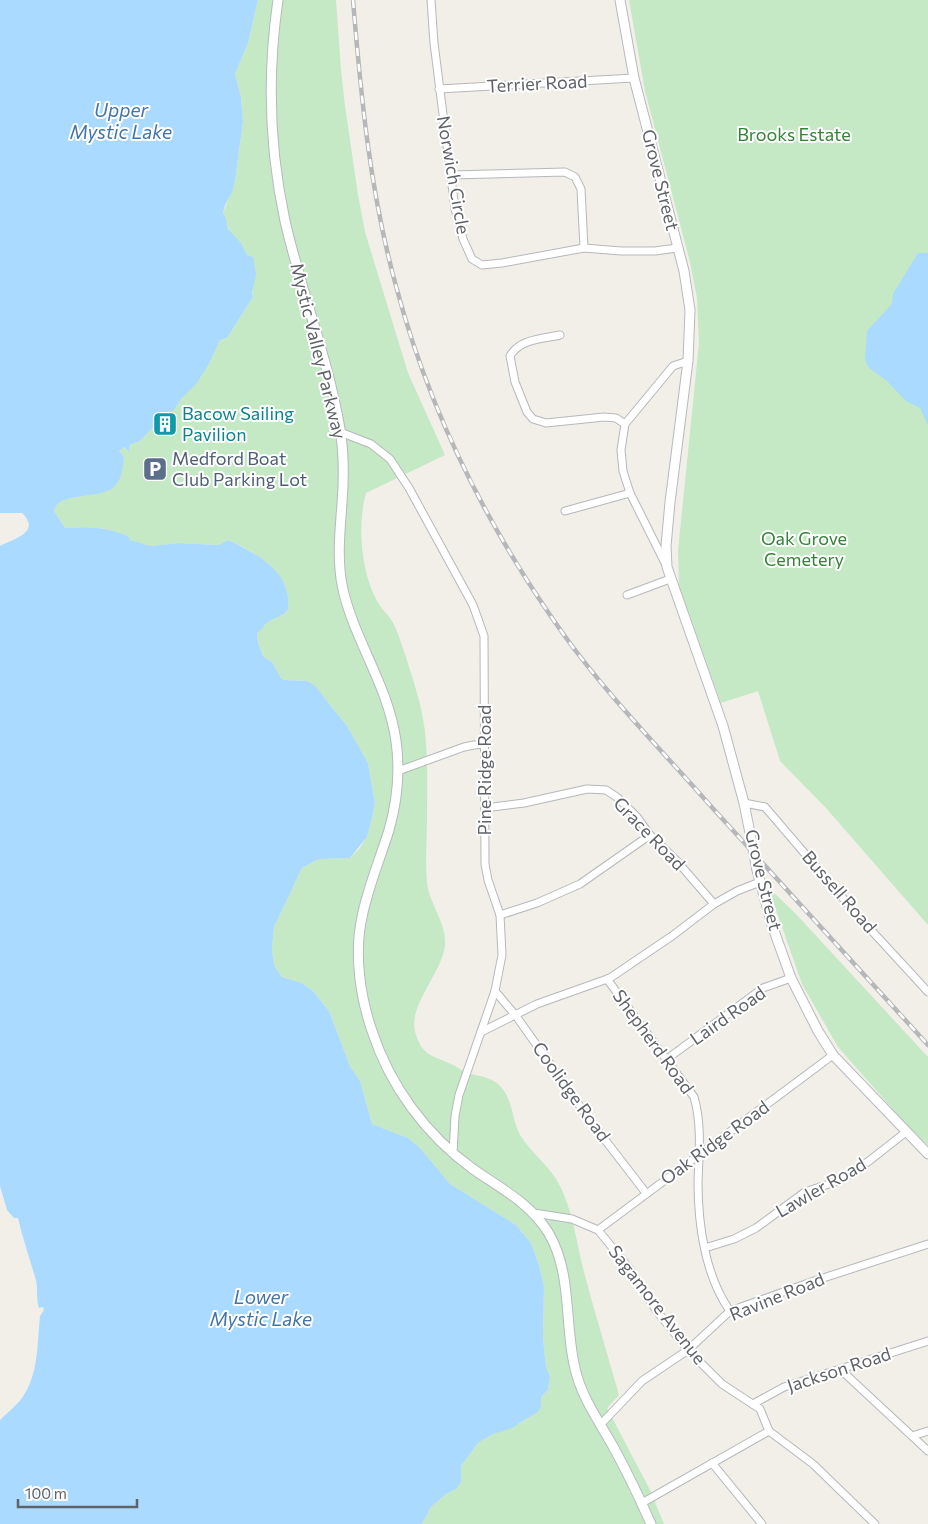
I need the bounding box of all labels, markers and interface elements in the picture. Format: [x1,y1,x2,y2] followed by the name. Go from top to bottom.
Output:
[486,69,588,97] street label: Terrier Road
[70,98,172,143] water label: Upper Mystic Lake
[433,114,475,236] street label: Norwich Circle
[737,123,851,145] park label: Brooks Estate
[638,127,684,233] street label: Grove Street
[286,260,352,441] street label: Mystic Valley Parkway
[182,402,294,445] place label: Bacow Sailing Pavilion
[152,411,178,437] building icon: Bacow Sailing Pavilion
[172,447,307,490] place label: Medford Boat Club Parking Lot
[142,456,168,482] parking icon: Medford Boat Club Parking Lot
[761,527,847,570] park label: Oak Grove Cemetery
[473,705,495,835] street label: Pine Ridge Road
[609,792,690,875] street label: Grace Road
[741,827,787,933] street label: Grove Street
[798,846,882,937] street label: Bussell Road
[685,981,769,1049] street label: Laird Road
[609,985,699,1098] street label: Shepherd Road
[528,1037,615,1146] street label: Coolidge Road
[656,1095,773,1189] street label: Oak Ridge Road
[771,1152,870,1222] street label: Lawler Road
[604,1240,711,1368] street label: Sagamore Avenue
[726,1267,827,1325] street label: Ravine Road
[210,1285,312,1330] water label: Lower Mystic Lake
[784,1342,893,1396] street label: Jackson Road
[18,1476,136,1508] scale bar
[25,1484,67,1502] text: 100 m

